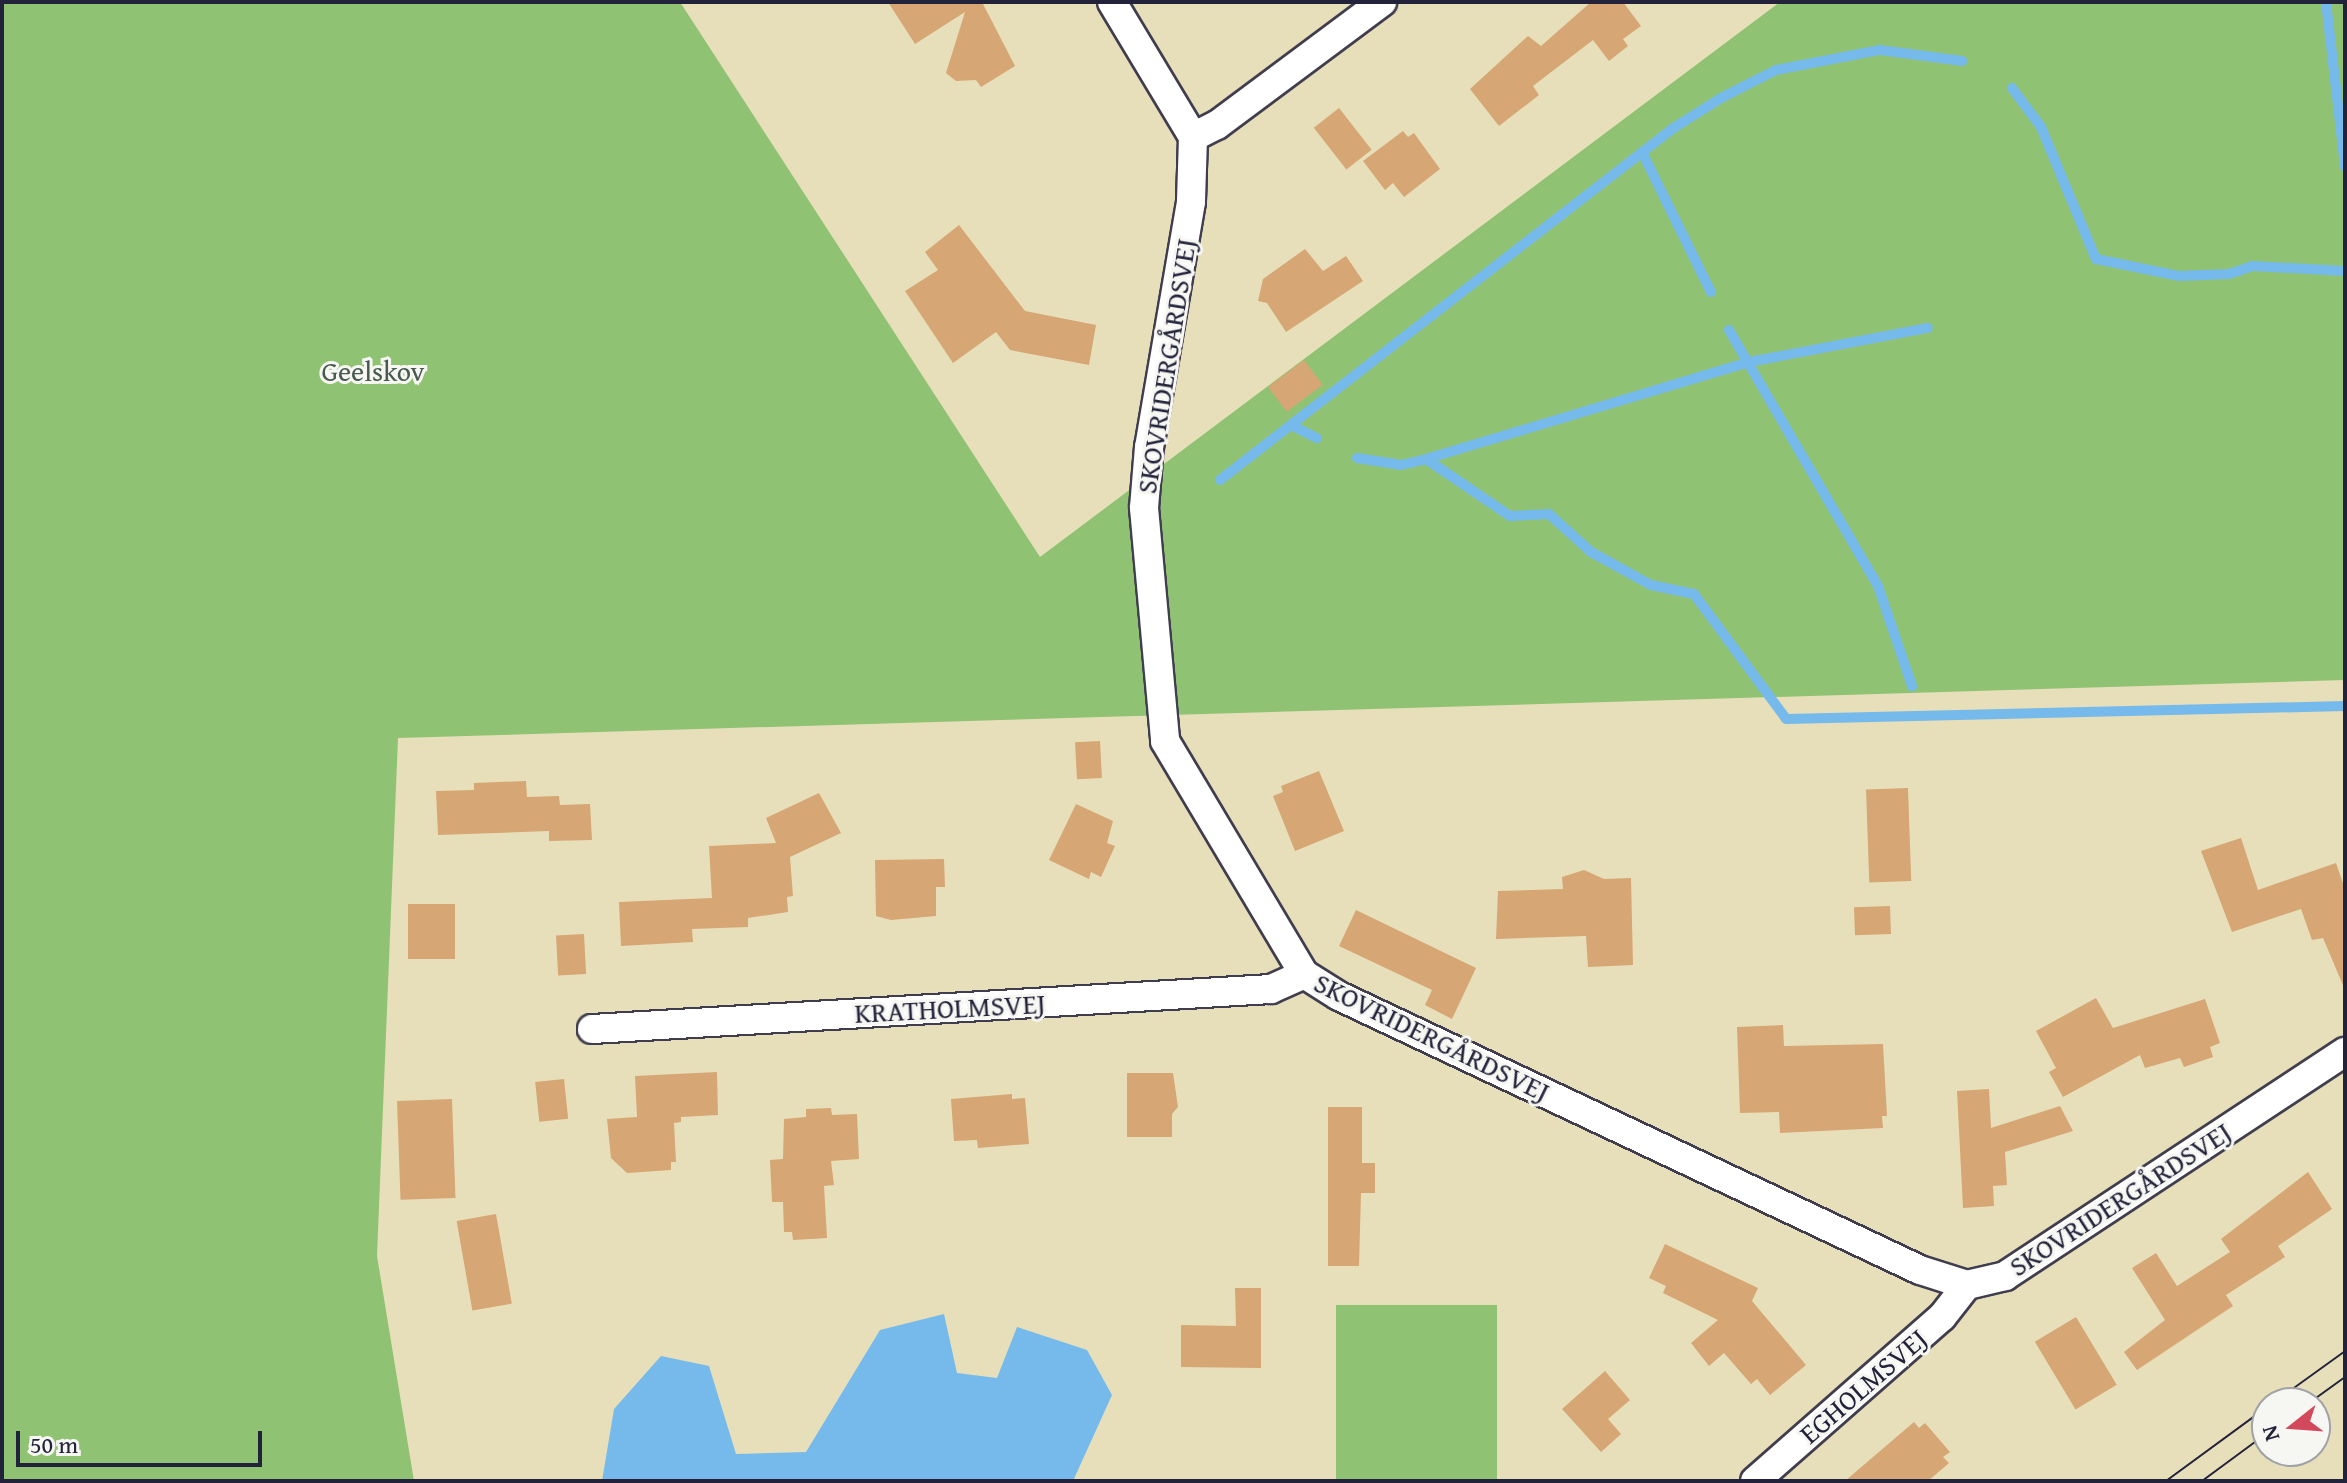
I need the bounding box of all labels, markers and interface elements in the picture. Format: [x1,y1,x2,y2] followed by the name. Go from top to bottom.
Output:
[1129,236,1203,496] street label: SKOVRIDERGÅRDSVEJ
[321,354,425,388] park label: Geelskov
[1309,965,1555,1109] street label: SKOVRIDERGÅRDSVEJ
[854,986,1046,1030] street label: KRATHOLMSVEJ
[2003,1115,2237,1283] street label: SKOVRIDERGÅRDSVEJ
[1792,1322,1934,1450] street label: EGHOLMSVEJ
[2251,1387,2331,1467] north arrow
[20,1415,266,1465] scale bar
[2253,1422,2287,1445] text: N
[30,1427,78,1462] text: 50 m

